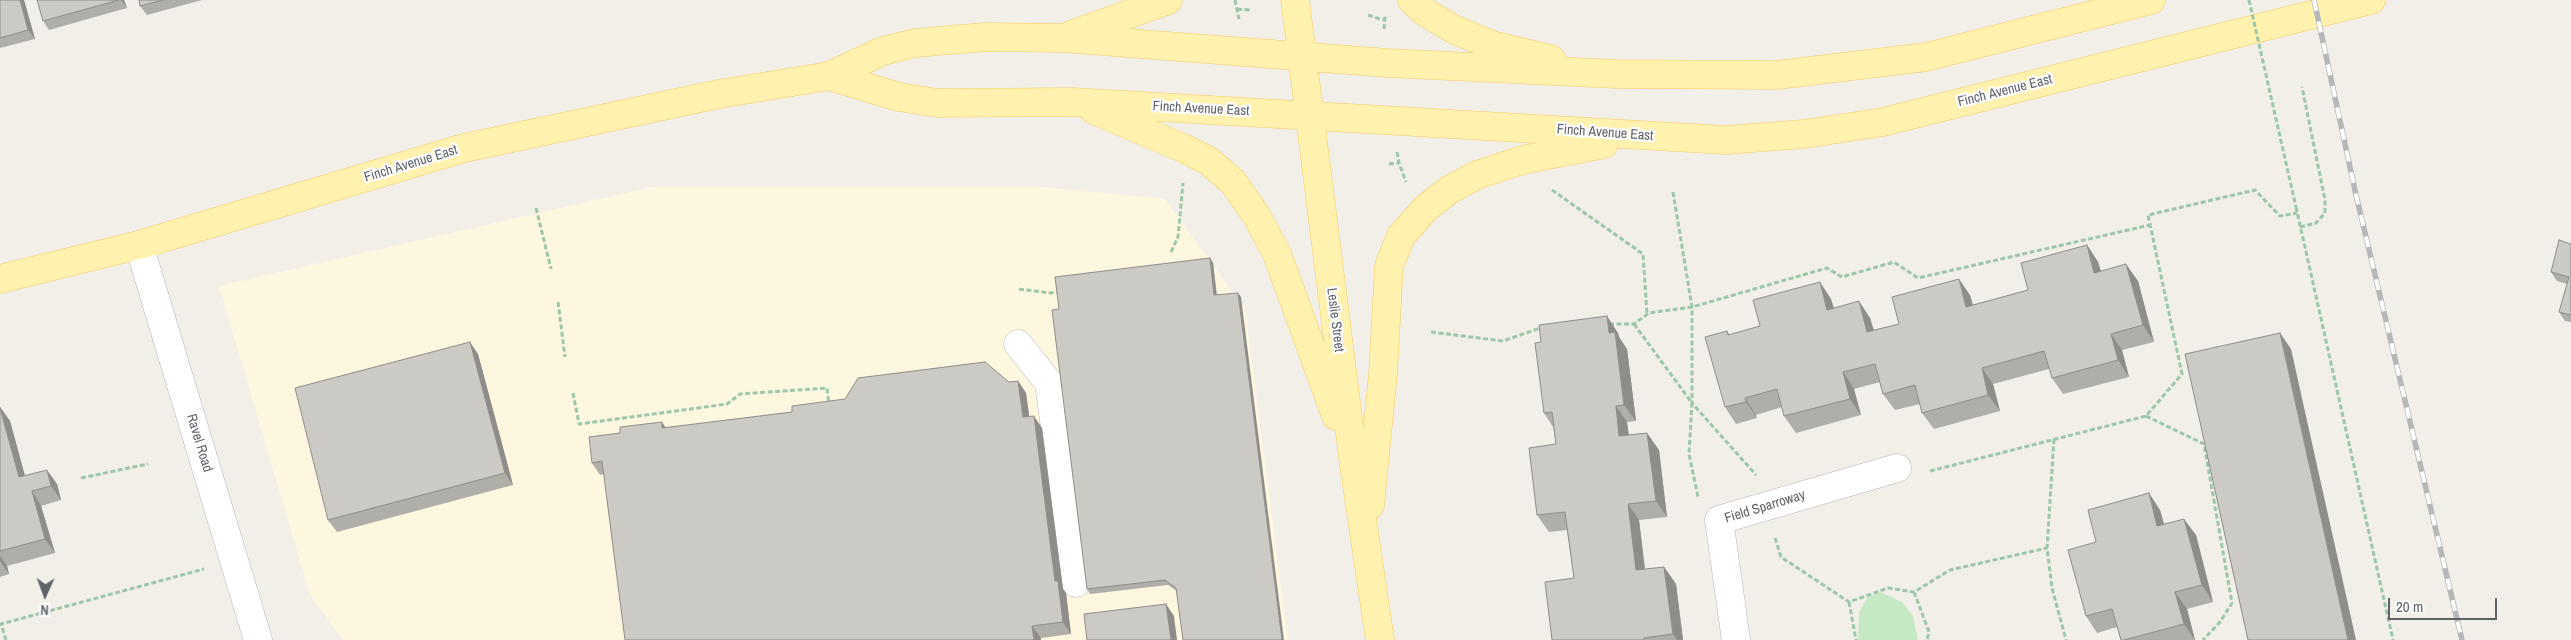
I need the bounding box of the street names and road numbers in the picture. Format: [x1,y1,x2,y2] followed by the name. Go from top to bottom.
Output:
[1956,71,2054,111] street label: Finch Avenue East
[1152,98,1250,120] street label: Finch Avenue East
[1556,121,1654,145] street label: Finch Avenue East
[362,142,460,186] street label: Finch Avenue East
[1323,287,1347,353] street label: Leslie Street
[182,412,216,474] street label: Ravel Road
[1723,487,1807,527] street label: Field Sparroway

